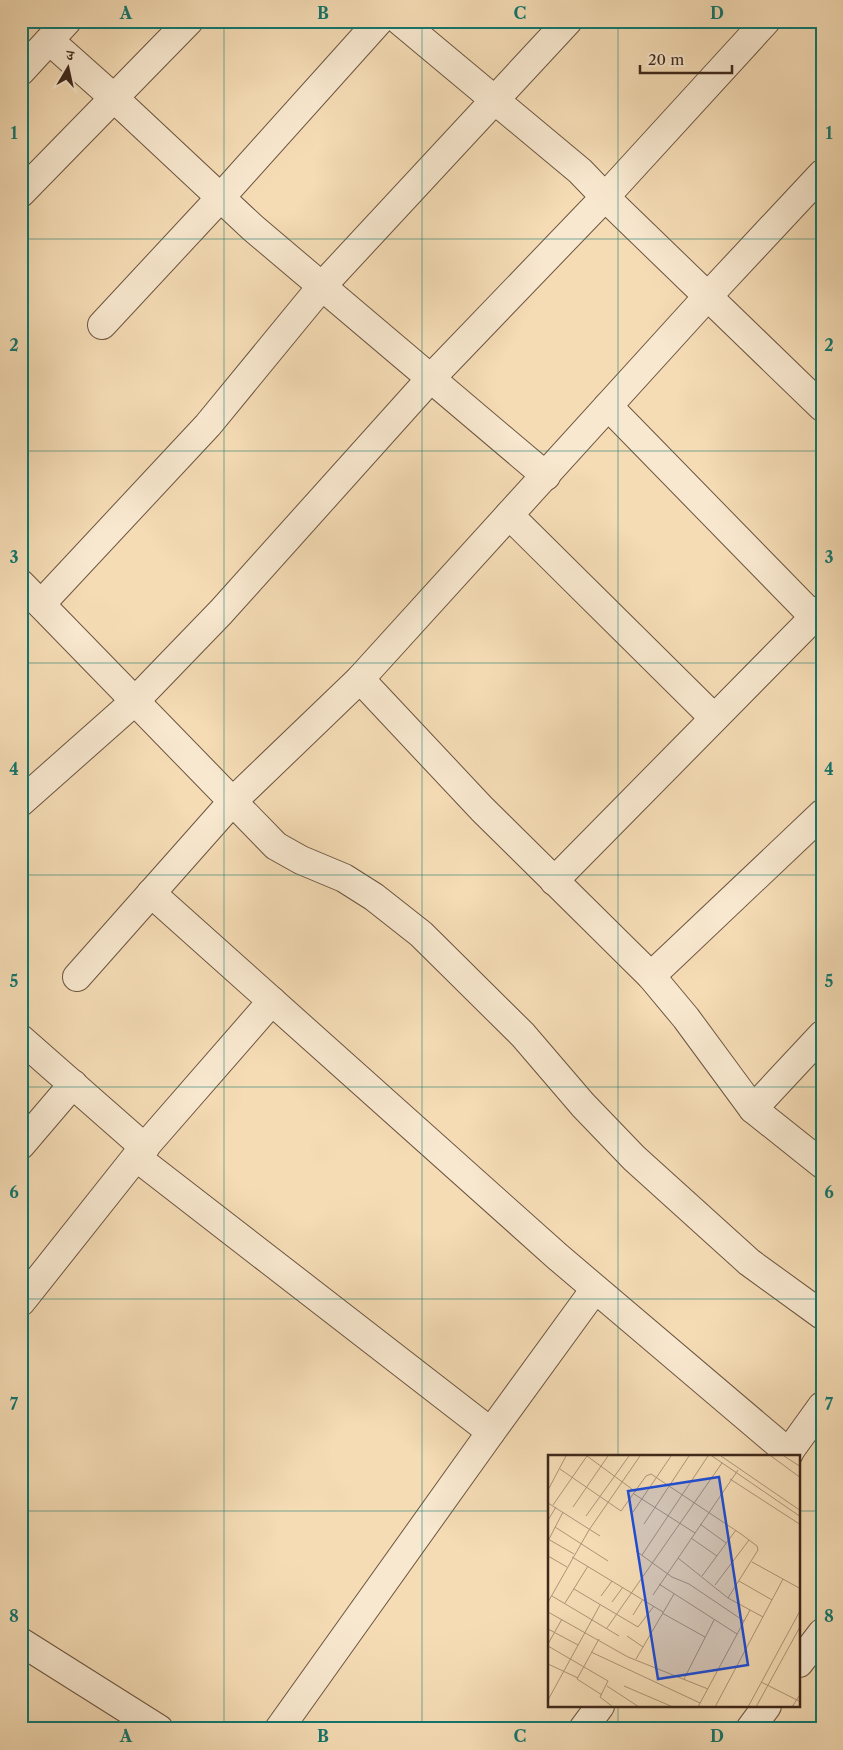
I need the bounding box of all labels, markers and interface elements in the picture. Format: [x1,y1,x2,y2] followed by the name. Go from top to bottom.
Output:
[119,3,133,23] text: A
[317,3,329,23] text: B
[514,3,526,23] text: C
[710,3,724,23] text: D
[42,42,92,92] north arrow
[640,42,733,74] scale bar
[64,46,76,65] text: उ
[648,50,684,69] text: 20 m
[10,123,18,143] text: 1
[825,123,833,143] text: 1
[9,335,19,355] text: 2
[824,335,834,355] text: 2
[9,547,19,567] text: 3
[824,547,834,567] text: 3
[9,759,19,779] text: 4
[824,759,834,779] text: 4
[10,971,19,991] text: 5
[825,971,834,991] text: 5
[9,1182,19,1202] text: 6
[824,1182,834,1202] text: 6
[10,1394,19,1414] text: 7
[825,1394,834,1414] text: 7
[548,1455,800,1708] inset map
[9,1606,19,1626] text: 8
[824,1606,834,1626] text: 8
[119,1726,133,1746] text: A
[317,1726,329,1746] text: B
[514,1726,526,1746] text: C
[710,1726,724,1746] text: D

